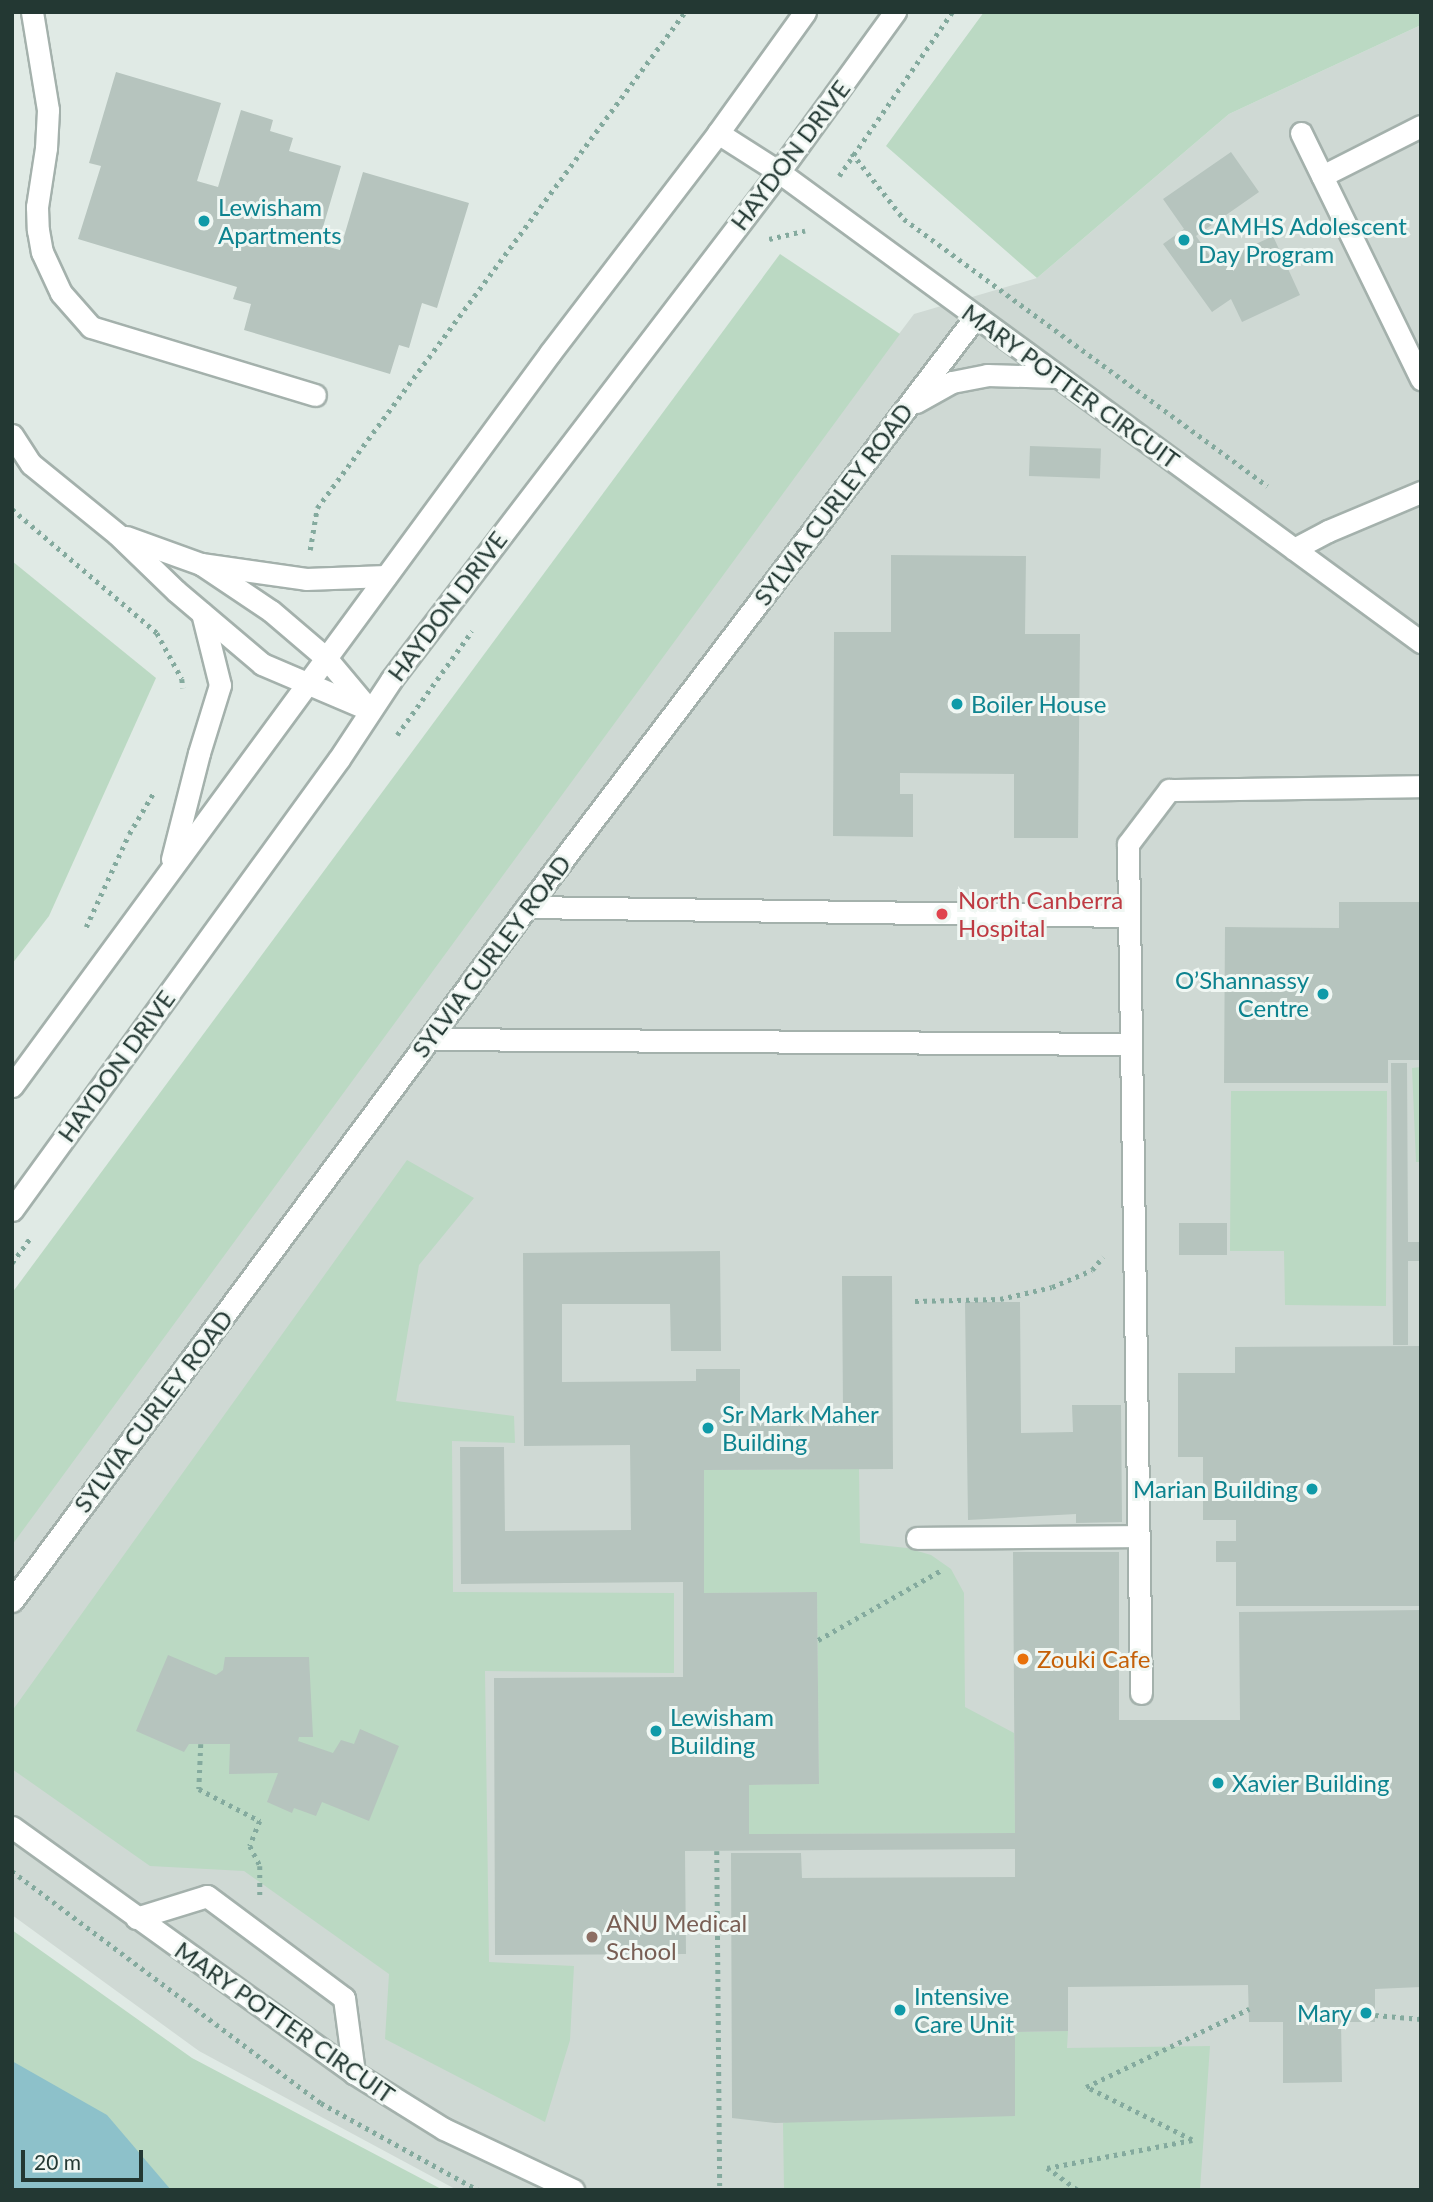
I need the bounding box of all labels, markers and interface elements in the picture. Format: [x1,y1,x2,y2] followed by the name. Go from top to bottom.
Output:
[724,74,856,236] street label: HAYDON DRIVE
[218,193,342,249] place label: Lewisham Apartments
[1198,212,1408,268] place label: CAMHS Adolescent Day Program
[196,213,212,229] marker: Lewisham Apartments
[1176,232,1192,248] marker: CAMHS Adolescent Day Program
[956,297,1186,475] street label: MARY POTTER CIRCUIT
[747,397,919,611] street label: SYLVIA CURLEY ROAD
[381,525,513,687] street label: HAYDON DRIVE
[971,690,1107,718] place label: Boiler House
[949,696,965,712] marker: Boiler House
[405,849,577,1063] street label: SYLVIA CURLEY ROAD
[958,886,1123,942] place label: North Canberra Hospital
[932,904,952,924] marker: North Canberra Hospital
[1175,966,1309,1022] place label: O’Shannassy Centre
[51,985,181,1147] street label: HAYDON DRIVE
[1315,986,1331,1002] marker: O’Shannassy Centre
[67,1304,239,1518] street label: SYLVIA CURLEY ROAD
[722,1400,879,1456] place label: Sr Mark Maher Building
[700,1420,716,1436] marker: Sr Mark Maher Building
[1133,1475,1298,1503] place label: Marian Building
[1304,1481,1320,1497] marker: Marian Building
[1037,1645,1150,1673] place label: Zouki Cafe
[1015,1651,1031,1667] marker: Zouki Cafe
[670,1703,774,1759] place label: Lewisham Building
[648,1723,664,1739] marker: Lewisham Building
[1232,1769,1390,1797] place label: Xavier Building
[1210,1775,1226,1791] marker: Xavier Building
[606,1909,747,1965] place label: ANU Medical School
[584,1929,600,1945] marker: ANU Medical School
[169,1935,401,2109] street label: MARY POTTER CIRCUIT
[914,1982,1014,2038] place label: Intensive Care Unit
[1297,1999,1352,2027] place label: Mary
[892,2002,908,2018] marker: Intensive Care Unit
[1358,2005,1374,2021] marker: Mary
[24,2136,147,2180] scale bar
[34,2149,81,2174] text: 20 m

